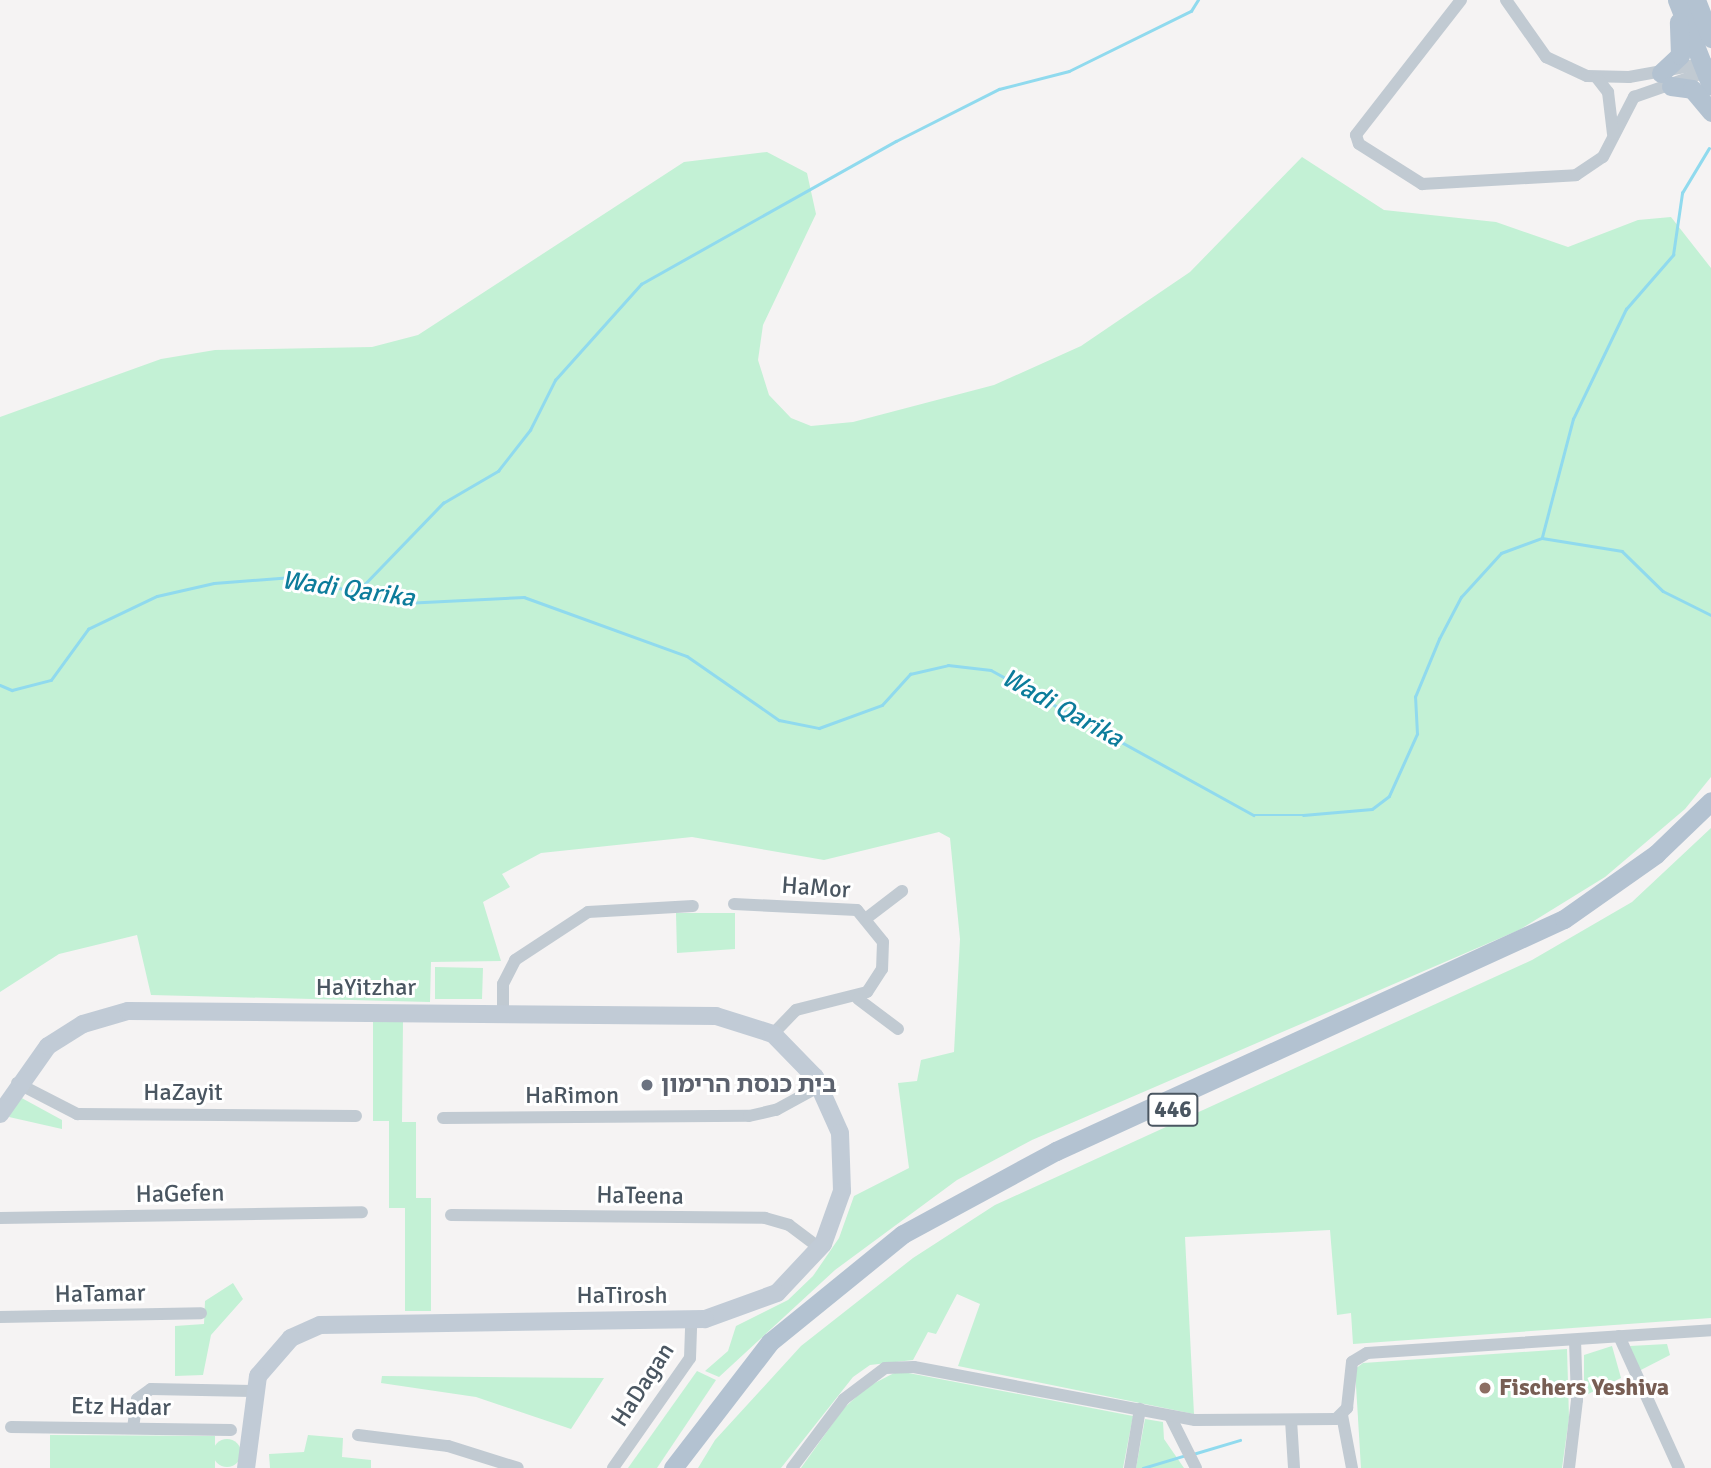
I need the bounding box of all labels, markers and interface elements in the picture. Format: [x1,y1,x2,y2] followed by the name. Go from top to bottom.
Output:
[280,565,416,615] water label: Wadi Qarika
[996,663,1128,755] water label: Wadi Qarika
[781,871,851,905] street label: HaMor
[316,974,416,1002] street label: HaYitzhar
[661,1071,837,1099] place label: בית כנסת הרימון
[639,1077,655,1093] marker: בית כנסת הרימון
[143,1079,223,1107] street label: HaZayit
[525,1082,619,1110] street label: HaRimon
[1147,1091,1199,1130] road number: 446
[135,1179,225,1209] street label: HaGefen
[596,1181,684,1211] street label: HaTeena
[54,1279,146,1309] street label: HaTamar
[576,1282,668,1310] street label: HaTirosh
[605,1338,681,1432] street label: HaDagan
[1499,1374,1669,1402] place label: Fischers Yeshiva
[1477,1380,1493,1396] marker: Fischers Yeshiva
[71,1392,171,1422] street label: Etz Hadar

